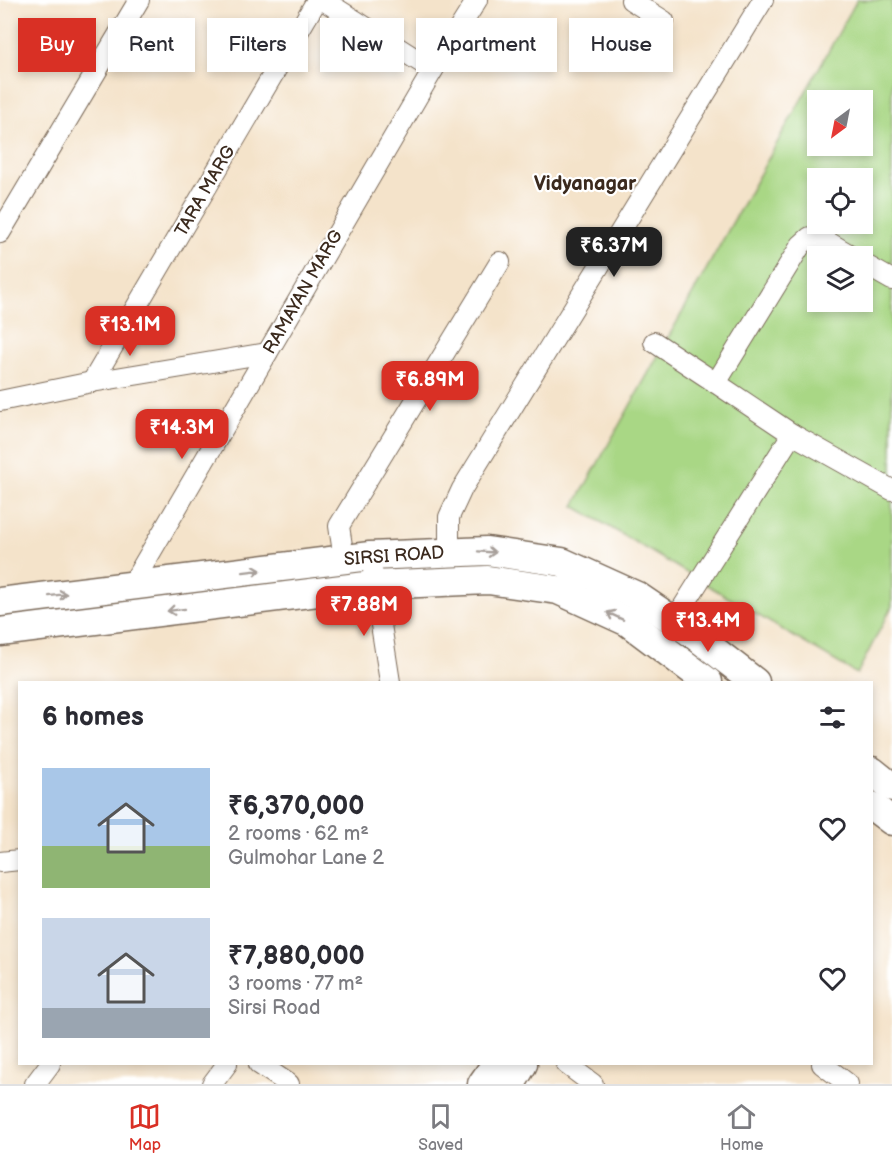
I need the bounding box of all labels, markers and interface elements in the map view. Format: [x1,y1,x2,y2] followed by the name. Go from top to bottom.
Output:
[18,18,96,72] chip: Buy
[108,18,195,72] chip: Rent
[207,18,308,72] chip: Filters
[320,18,404,72] chip: New
[416,18,557,72] chip: Apartment
[569,18,673,72] chip: House
[807,90,873,156] north arrow
[807,90,873,312] map controls
[171,142,239,240] street label: TARA MARG
[807,168,873,234] button: locate
[534,172,637,196] district label: Vidyanagar
[259,226,347,358] street label: RAMAYAN MARG
[565,227,663,278] pin: ₹6.37M
[580,234,648,258] text: ₹6.37M
[807,246,873,312] button: layers
[81,306,179,357] pin: ₹13.1M
[99,313,161,337] text: ₹13.1M
[381,361,479,412] pin: ₹6.89M
[396,368,464,392] text: ₹6.89M
[133,409,231,460] pin: ₹14.3M
[150,416,214,440] text: ₹14.3M
[343,542,445,570] street label: SIRSI ROAD
[477,547,497,558] one-way arrow
[241,565,261,576] one-way arrow
[315,586,413,637] pin: ₹7.88M
[48,589,67,600] one-way arrow
[330,593,398,617] text: ₹7.88M
[659,602,757,653] pin: ₹13.4M
[167,604,187,615] one-way arrow
[676,609,740,633] text: ₹13.4M
[607,610,625,622] one-way arrow
[816,701,849,734] icon: filters
[42,702,144,733] text: 6 homes
[228,791,365,822] text: ₹6,370,000
[90,792,162,864] icon: home
[816,812,849,845] icon: heart
[228,822,369,846] text: 2 rooms · 62 m²
[228,846,384,870] text: Gulmohar Lane 2
[228,941,365,972] text: ₹7,880,000
[90,942,162,1014] icon: home
[816,962,849,995] icon: heart
[228,972,363,996] text: 3 rooms · 77 m²
[228,996,320,1020] text: Sirsi Road
[128,1100,161,1155] tab: Map
[418,1100,463,1155] tab: Saved
[720,1100,764,1155] tab: Home

